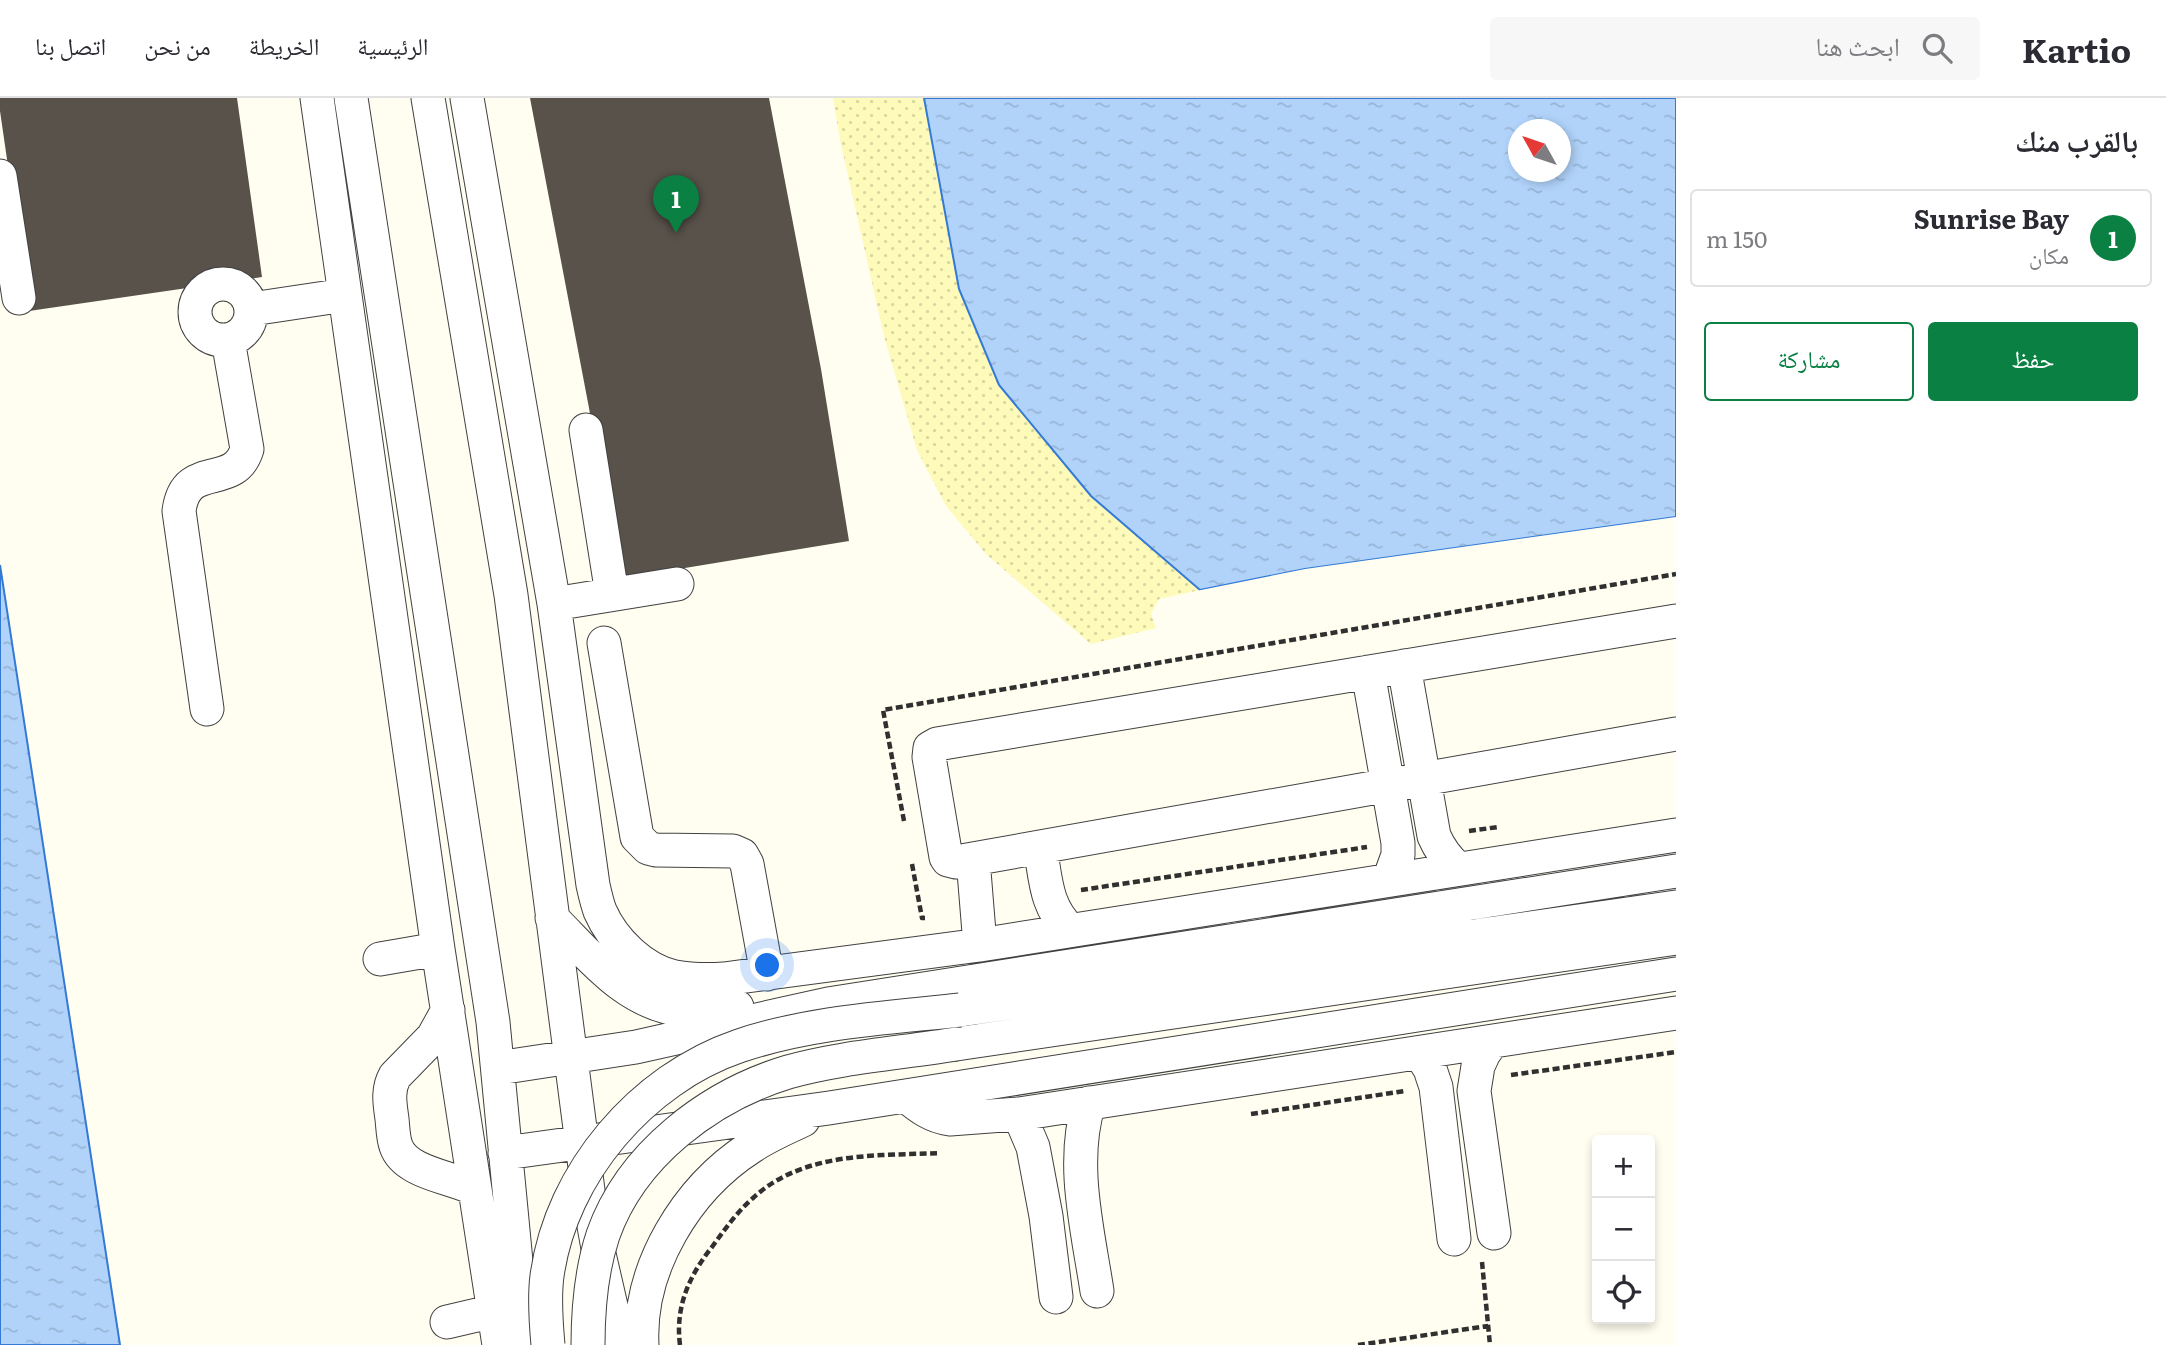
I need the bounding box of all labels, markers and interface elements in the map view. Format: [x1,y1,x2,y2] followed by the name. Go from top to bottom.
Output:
[1490,17,1980,80] search box
[2022,24,2131,73] text: Kartio
[1815,25,1900,64] text: ابحث هنا
[35,27,106,62] text: اتصل بنا
[144,27,211,62] text: من نحن
[249,27,319,62] text: الخريطة
[357,27,429,62] text: الرئيسية
[1918,29,1956,67] icon: search
[2015,117,2138,161] text: بالقرب منك
[1508,119,1571,182] north arrow
[653,175,699,233] pin: 1
[1914,198,2069,237] text: Sunrise Bay
[1706,221,1767,255] text: 150 m
[2108,221,2118,255] text: 1
[2029,237,2069,271] text: مكان
[1704,322,1914,401] button: مشاركة
[1928,322,2138,401] button: حفظ
[750,948,784,982] your location
[1592,1135,1655,1324] map controls
[1592,1135,1655,1198] button: +
[1592,1198,1655,1261] button: −
[1592,1261,1655,1324] button: locate

